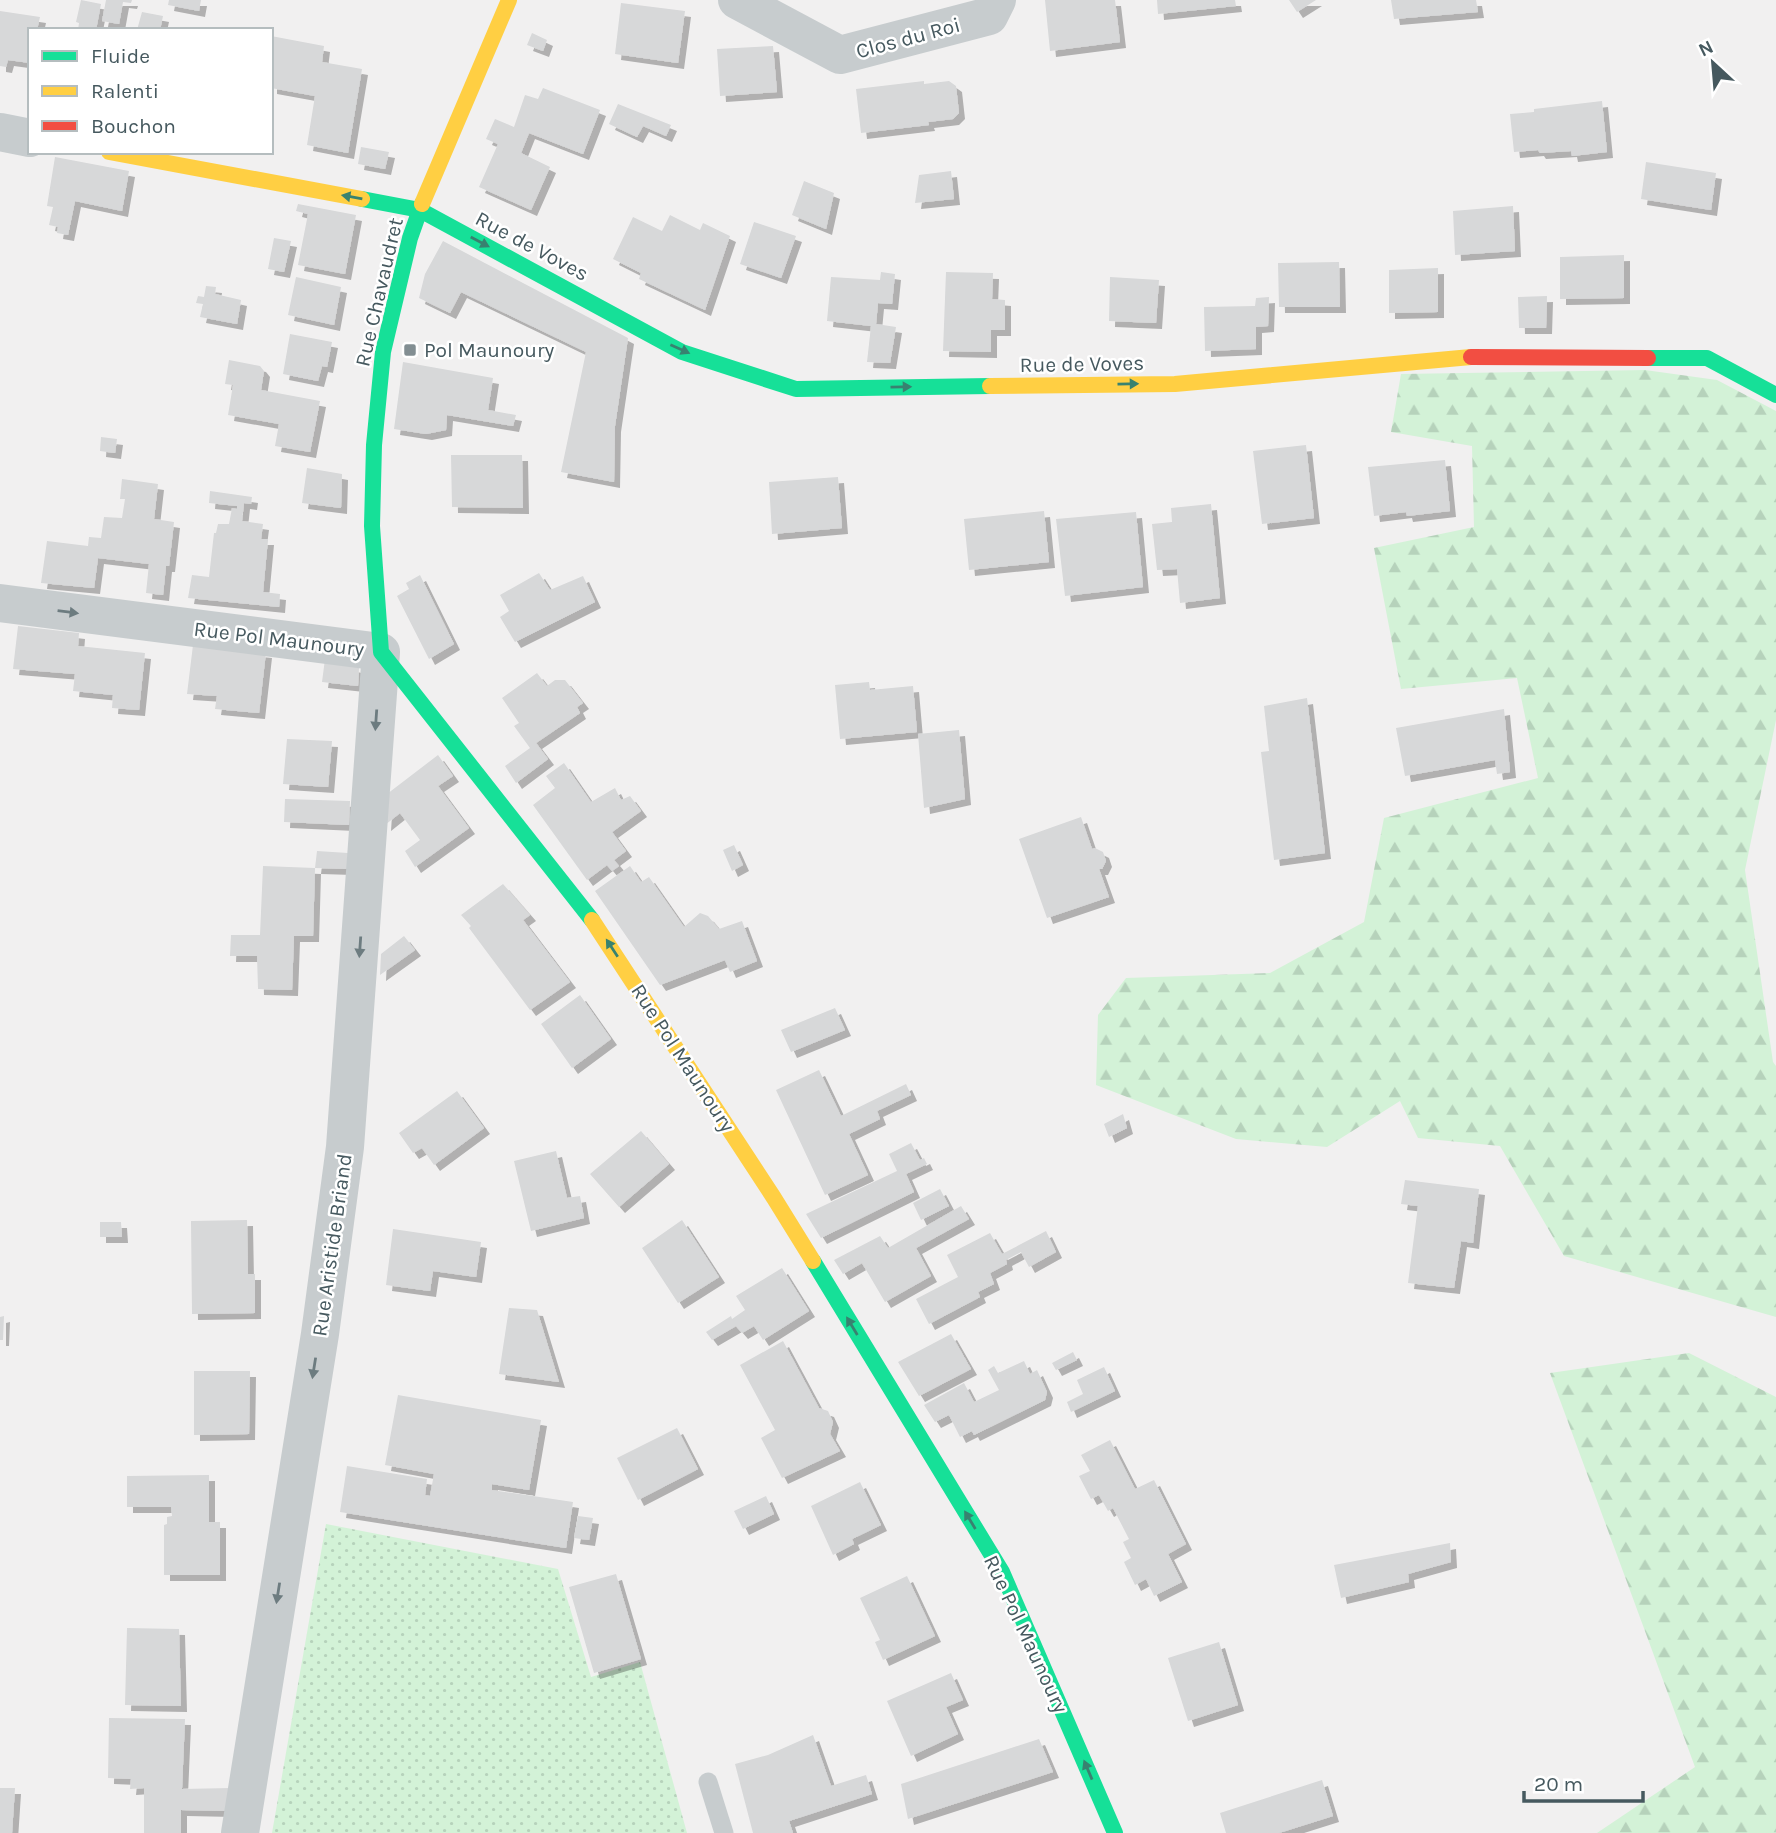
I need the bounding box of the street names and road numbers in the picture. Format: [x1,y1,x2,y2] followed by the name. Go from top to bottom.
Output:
[853,13,963,63] street label: Clos du Roi
[471,206,593,286] street label: Rue de Voves
[350,215,408,369] street label: Rue Chavaudret
[1020,351,1144,377] street label: Rue de Voves
[192,617,366,661] street label: Rue Pol Maunoury
[626,979,740,1137] street label: Rue Pol Maunoury
[307,1152,357,1338] street label: Rue Aristide Briand
[979,1551,1073,1717] street label: Rue Pol Maunoury

